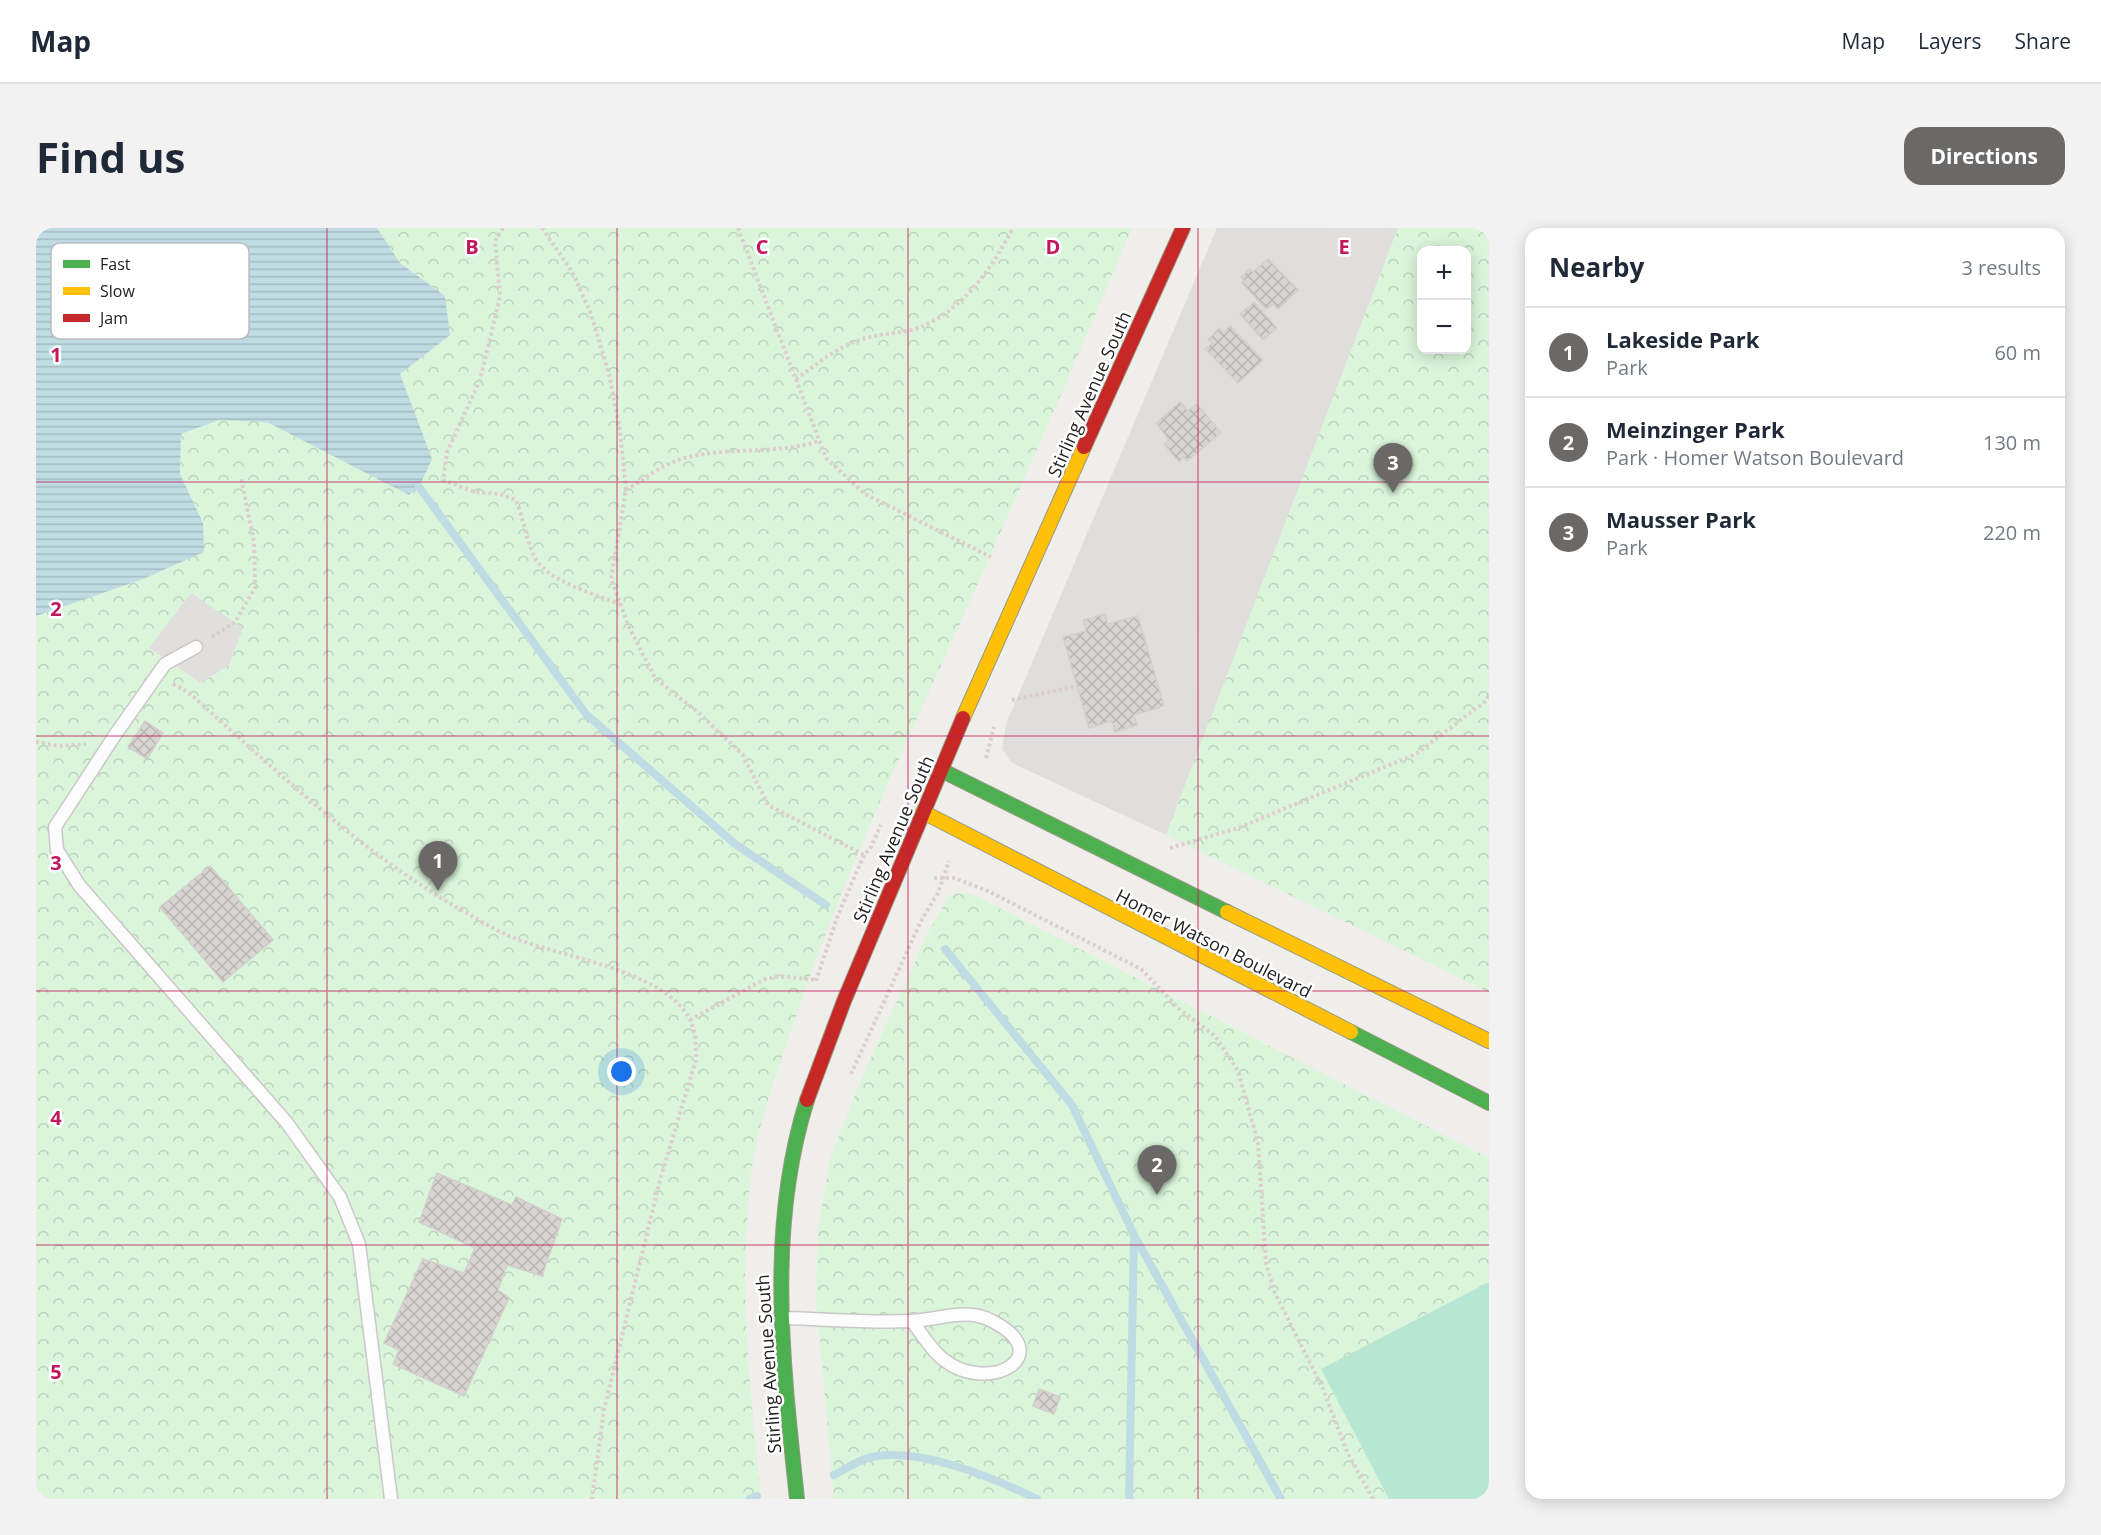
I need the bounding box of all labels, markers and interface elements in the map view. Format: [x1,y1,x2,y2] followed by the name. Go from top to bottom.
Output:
[30,22,91,60] text: Map
[1842,27,1885,55] text: Map
[1918,27,1982,55] text: Layers
[2015,27,2071,55] text: Share
[1904,127,2065,185] button: Directions
[36,128,185,185] text: Find us
[465,233,479,260] text: B
[756,233,769,260] text: C
[1046,233,1060,260] text: D
[1338,233,1350,260] text: E
[51,243,249,339] legend
[1417,246,1471,354] map controls
[1417,246,1471,300] button: +
[1549,249,1644,285] text: Nearby
[100,253,131,275] text: Fast
[1961,254,2041,281] text: 3 results
[100,280,135,302] text: Slow
[1417,300,1471,354] button: −
[98,307,128,329] text: Jam
[1042,307,1136,481] street label: Stirling Avenue South
[1606,324,1759,354] text: Lakeside Park
[1563,339,1574,366] text: 1
[1994,339,2041,366] text: 60 m
[50,341,62,368] text: 1
[1606,354,1648,381] text: Park
[1606,414,1785,444] text: Meinzinger Park
[1563,429,1574,456] text: 2
[1983,429,2041,456] text: 130 m
[1374,444,1412,493] pin: 3
[1606,444,1904,471] text: Park · Homer Watson Boulevard
[1606,504,1756,534] text: Mausser Park
[1563,519,1574,546] text: 3
[1983,519,2041,546] text: 220 m
[1606,534,1648,561] text: Park
[50,595,62,622] text: 2
[847,752,939,926] street label: Stirling Avenue South
[418,842,458,891] pin: 1
[50,849,62,876] text: 3
[1112,883,1316,1003] street label: Homer Watson Boulevard
[607,1057,636,1086] your location
[50,1104,62,1131] text: 4
[1138,1146,1176,1195] pin: 2
[750,1274,786,1454] street label: Stirling Avenue South
[50,1358,62,1385] text: 5

